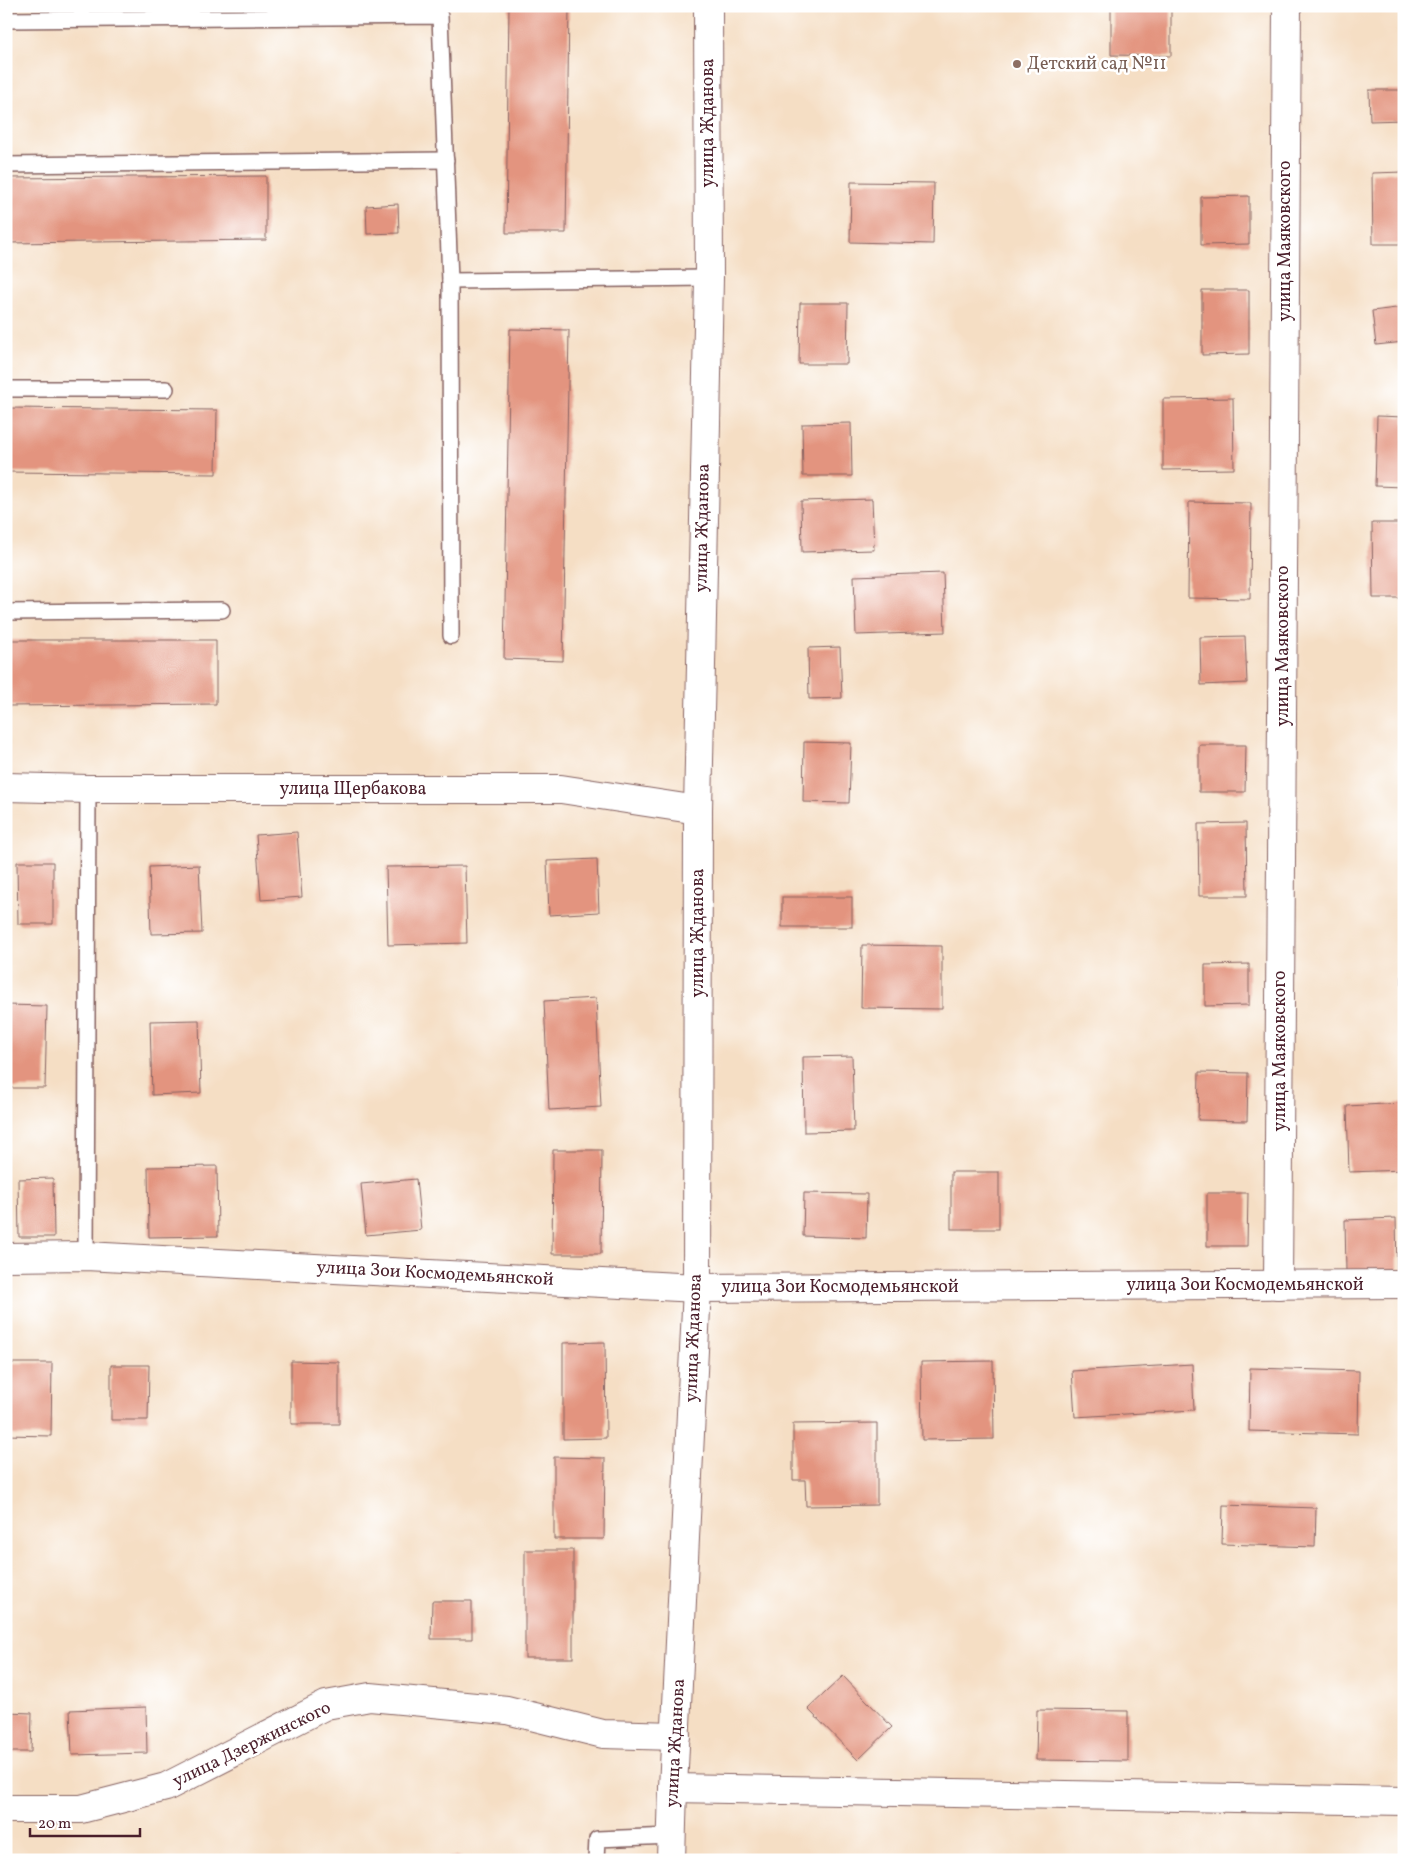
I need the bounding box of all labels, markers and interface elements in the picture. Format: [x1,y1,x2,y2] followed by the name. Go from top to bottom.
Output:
[1027,52,1166,77] place label: Детский сад №11
[696,58,721,188] street label: улица Жданова
[1011,58,1023,70] marker: Детский сад №11
[1273,160,1298,322] street label: улица Маяковского
[689,463,717,593] street label: улица Жданова
[1271,565,1296,727] street label: улица Маяковского
[279,777,427,802] street label: улица Щербакова
[686,868,711,998] street label: улица Жданова
[1268,970,1293,1132] street label: улица Маяковского
[316,1255,554,1293] street label: улица Зои Космодемьянской
[679,1273,709,1403] street label: улица Жданова
[1126,1273,1364,1298] street label: улица Зои Космодемьянской
[721,1275,959,1300] street label: улица Зои Космодемьянской
[660,1678,692,1808] street label: улица Жданова
[169,1696,335,1794] street label: улица Дзержинского
[30,1806,140,1838] scale bar
[38,1814,71,1835] text: 20 m

